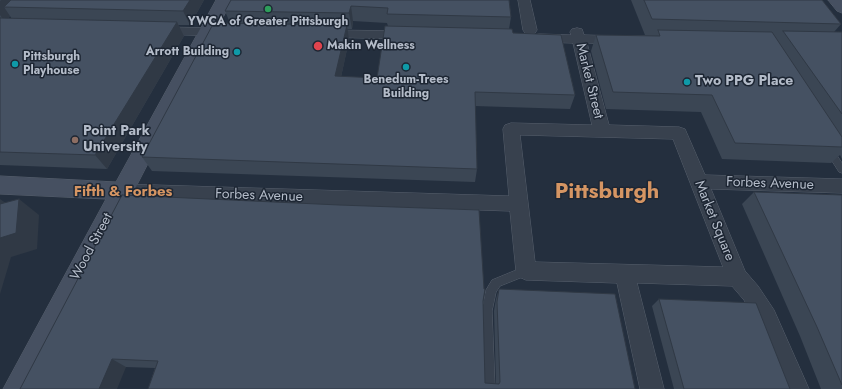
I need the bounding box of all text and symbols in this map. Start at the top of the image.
marker: YWCA of Greater Pittsburgh [263,4,273,14]
place label: YWCA of Greater Pittsburgh [188,15,348,29]
place label: Makin Wellness [327,39,415,53]
marker: Makin Wellness [312,40,324,52]
street label: Market Street [572,42,606,120]
place label: Arrott Building [146,45,229,59]
marker: Arrott Building [232,47,242,57]
place label: Pittsburgh Playhouse [23,50,80,78]
marker: Pittsburgh Playhouse [10,59,20,69]
marker: Benedum-Trees Building [401,62,411,72]
place label: Benedum-Trees Building [363,73,449,101]
place label: Two PPG Place [695,74,793,90]
marker: Two PPG Place [682,77,692,87]
place label: Point Park University [83,124,150,156]
marker: Point Park University [70,135,80,145]
street label: Forbes Avenue [726,174,814,194]
street label: Market Square [690,178,738,264]
district label: Pittsburgh [555,180,659,206]
district label: Fifth & Forbes [74,183,172,201]
street label: Forbes Avenue [215,186,303,206]
street label: Wood Street [67,211,117,283]

